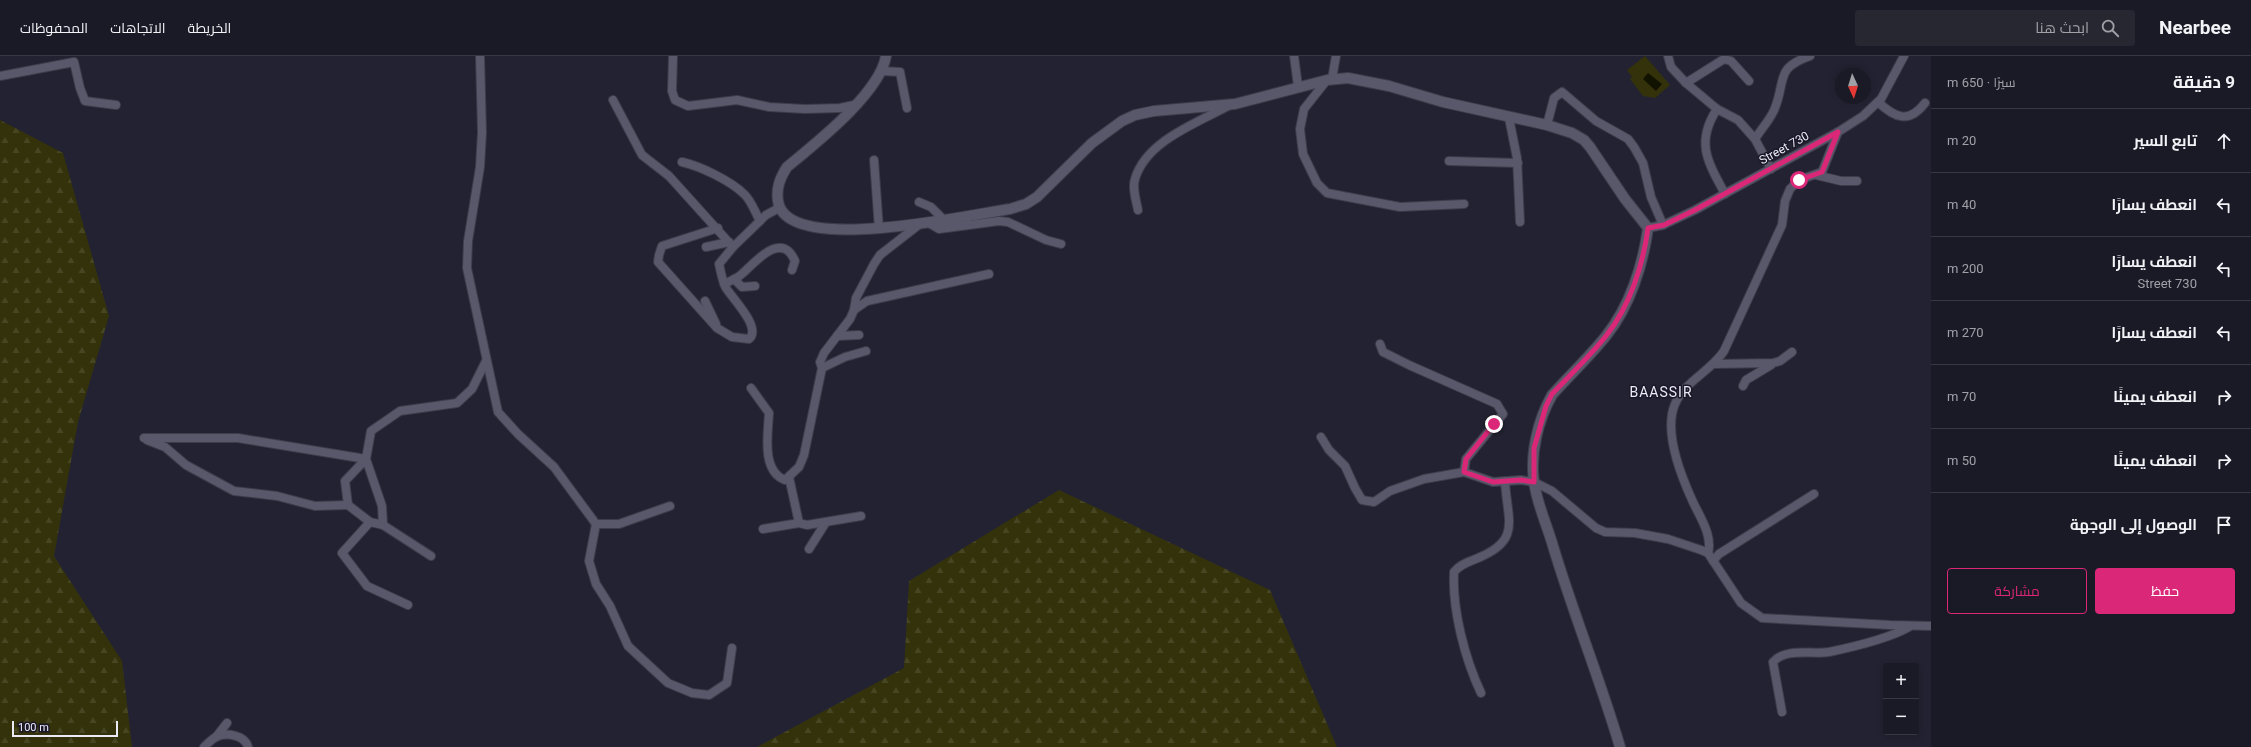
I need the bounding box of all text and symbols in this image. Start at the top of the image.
search box [1855,10,2135,46]
text: Nearbee [2159,16,2231,39]
icon: search [2099,17,2121,39]
text: ابحث هنا [2035,19,2089,37]
text: المحفوظات [20,20,88,36]
text: الاتجاهات [110,20,166,36]
text: الخريطة [188,20,231,36]
north arrow [1835,68,1871,104]
text: 9 دقيقة [2173,72,2235,92]
text: سيرًا · 650 m [1947,75,2015,90]
street label: Street 730 [1757,128,1812,167]
icon: ahead [2213,130,2235,152]
text: تابع السير [2134,132,2197,150]
text: 20 m [1947,133,1976,148]
route start [1790,171,1808,189]
icon: left [2213,194,2235,216]
text: انعطف يسارًا [2111,196,2197,214]
text: 40 m [1947,197,1976,212]
text: انعطف يسارًا [2111,253,2197,271]
icon: left [2213,258,2235,280]
text: 200 m [1947,261,1984,276]
text: Street 730 [2138,276,2197,291]
icon: left [2213,322,2235,344]
text: انعطف يسارًا [2111,324,2197,342]
text: 270 m [1947,325,1984,340]
district label: BAASSIR [1629,384,1693,400]
icon: right [2213,386,2235,408]
text: انعطف يمينًا [2113,388,2197,406]
text: 70 m [1947,389,1976,404]
route end [1485,415,1503,433]
icon: right [2213,450,2235,472]
text: انعطف يمينًا [2113,452,2197,470]
text: 50 m [1947,453,1976,468]
icon: arrive [2213,514,2235,536]
text: الوصول إلى الوجهة [2070,516,2197,534]
button: مشاركة [1947,568,2087,614]
button: حفظ [2095,568,2235,614]
map controls [1883,663,1919,735]
button: + [1883,663,1919,699]
button: − [1883,699,1919,735]
scale bar [12,719,118,738]
text: 100 m [18,721,49,734]

